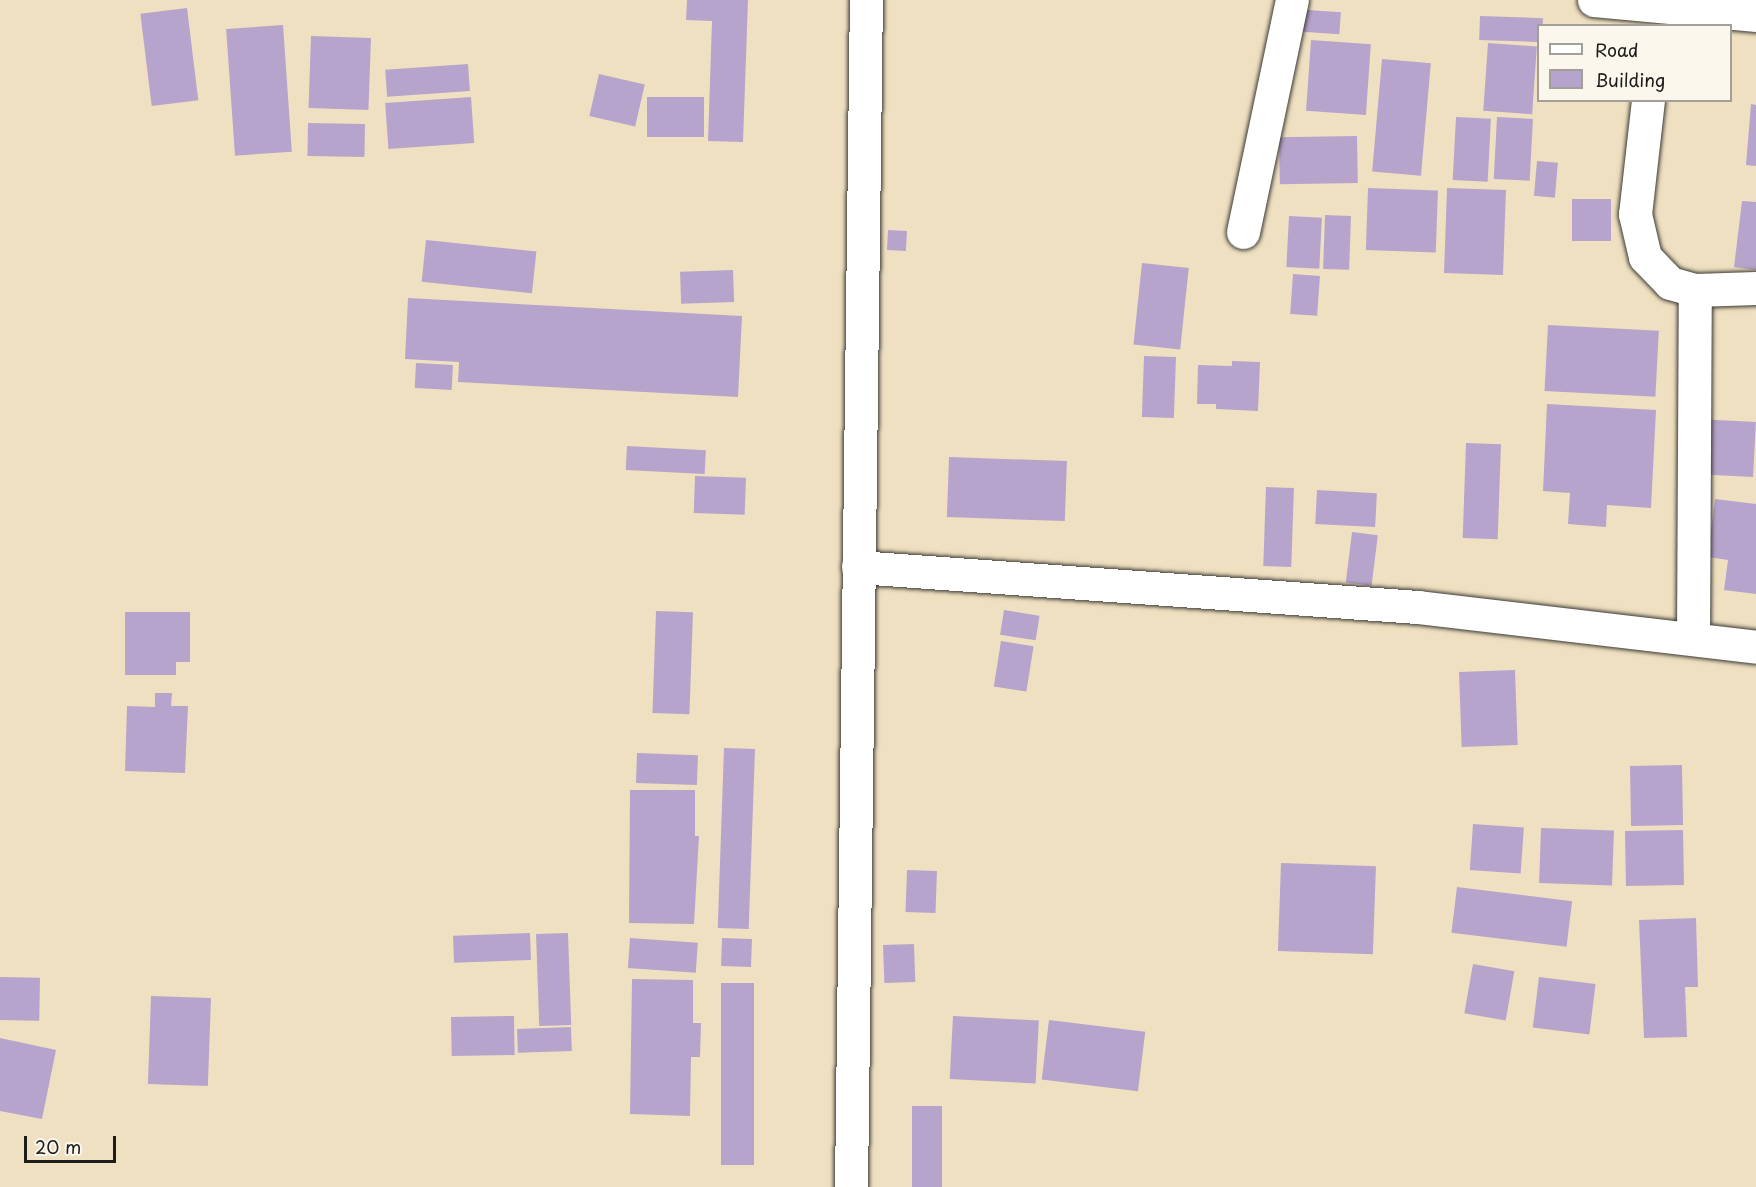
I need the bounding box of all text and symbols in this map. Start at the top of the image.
legend [1537,24,1732,102]
text: Road [1595,36,1639,63]
text: Building [1595,66,1665,93]
scale bar [27,1124,118,1162]
text: 20 m [35,1133,81,1160]

